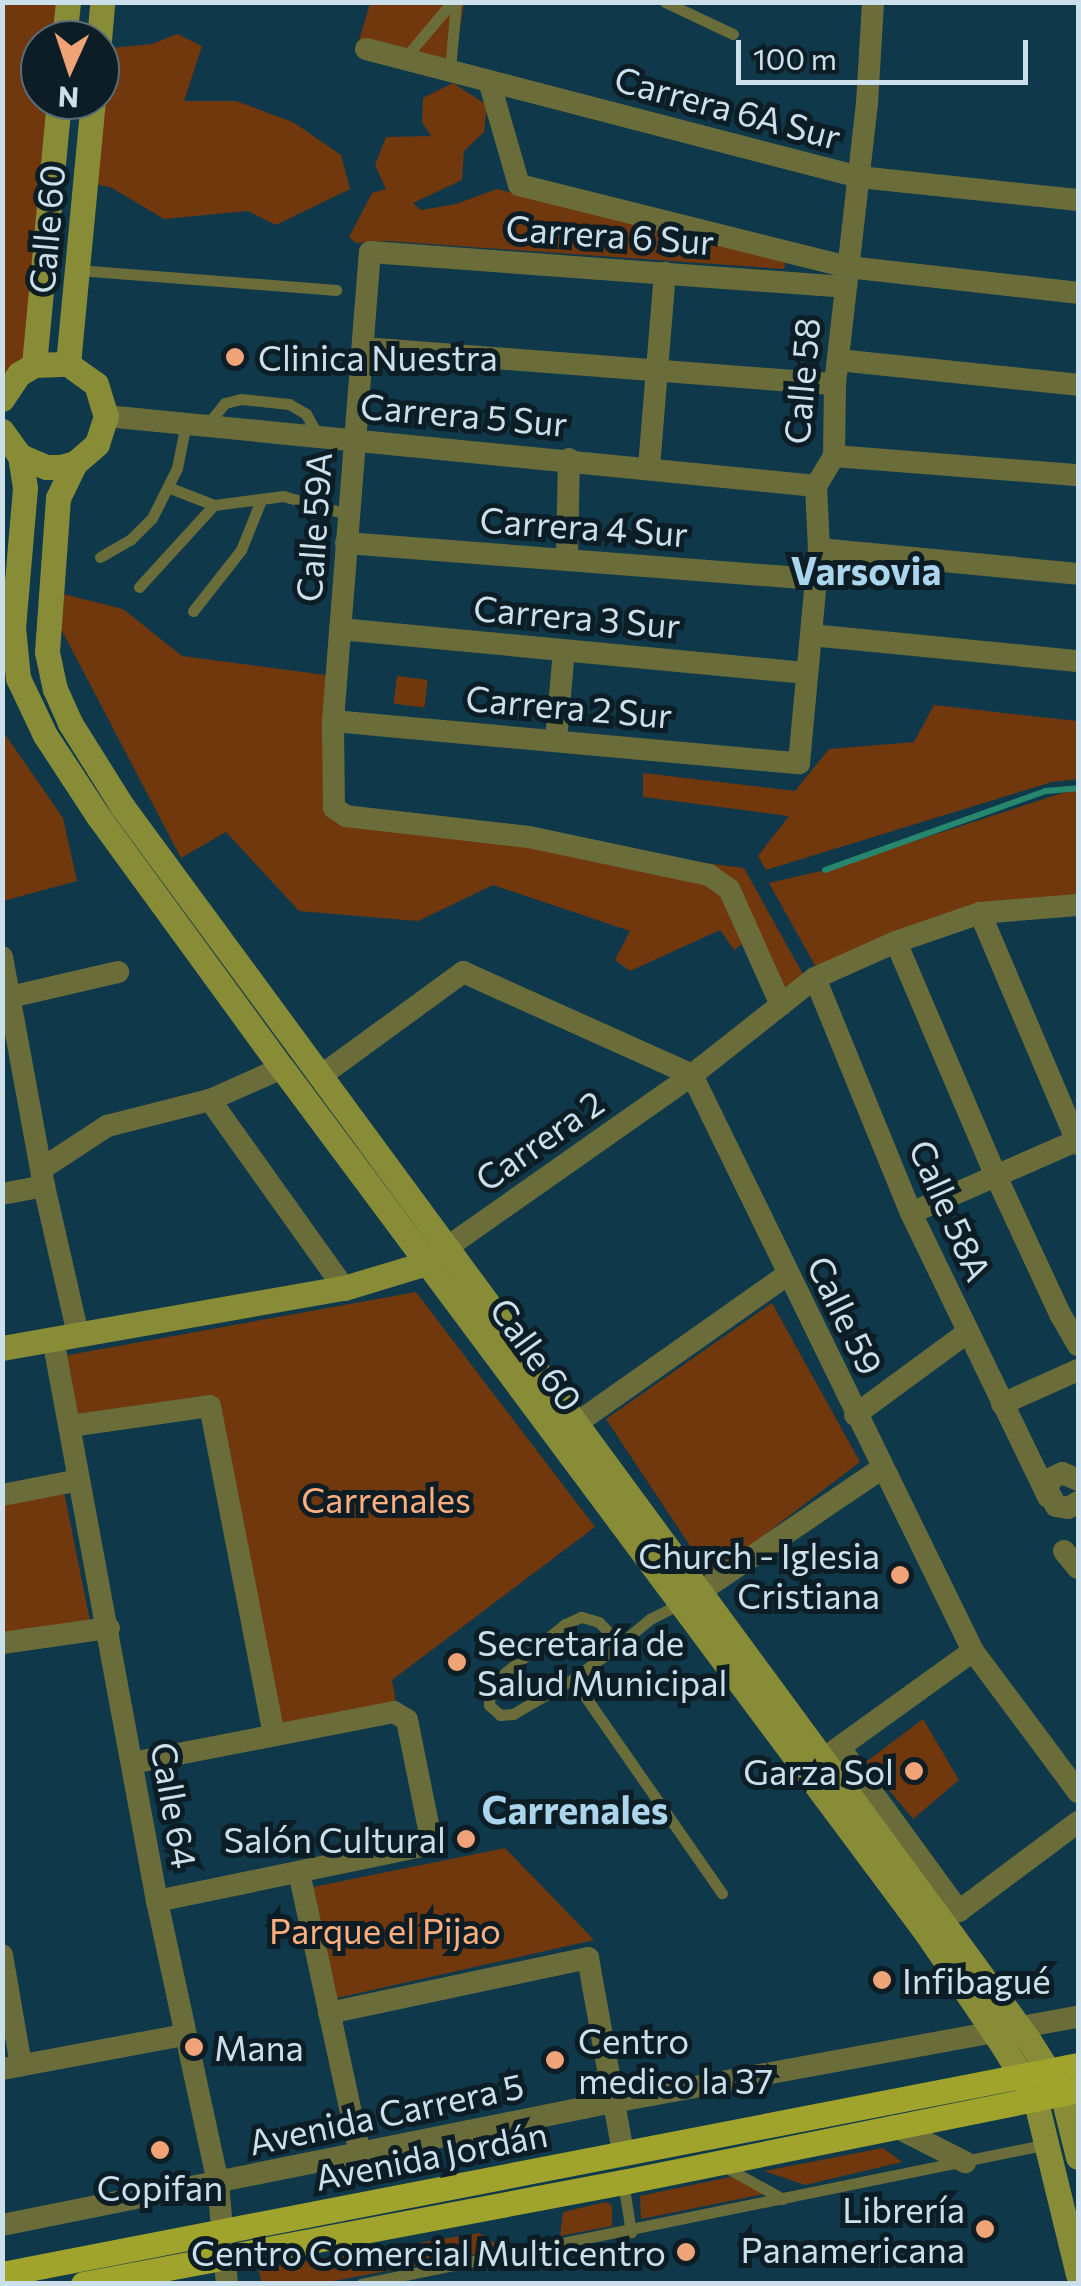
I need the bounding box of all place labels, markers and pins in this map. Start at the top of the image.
place label: Clinica Nuestra [258,336,498,378]
marker: Clinica Nuestra [222,344,248,370]
place label: Church - Iglesia Cristiana [638,1534,880,1616]
marker: Church - Iglesia Cristiana [889,1564,911,1586]
place label: Secretaría de Salud Municipal [477,1621,727,1703]
marker: Secretaría de Salud Municipal [446,1651,468,1673]
place label: Garza Sol [743,1750,894,1792]
marker: Garza Sol [903,1760,925,1782]
place label: Salón Cultural [223,1818,446,1860]
marker: Salón Cultural [455,1828,477,1850]
place label: Infibagué [902,1959,1051,2001]
marker: Infibagué [871,1969,893,1991]
place label: Centro medico la 37 [578,2019,773,2101]
place label: Mana [214,2026,304,2068]
marker: Mana [183,2036,205,2058]
marker: Centro medico la 37 [542,2047,568,2073]
marker: Copifan [149,2139,171,2161]
place label: Copifan [97,2166,223,2208]
place label: Librería Panamericana [740,2188,965,2270]
marker: Librería Panamericana [974,2218,996,2240]
place label: Centro Comercial Multicentro [191,2231,666,2273]
marker: Centro Comercial Multicentro [675,2241,697,2263]

